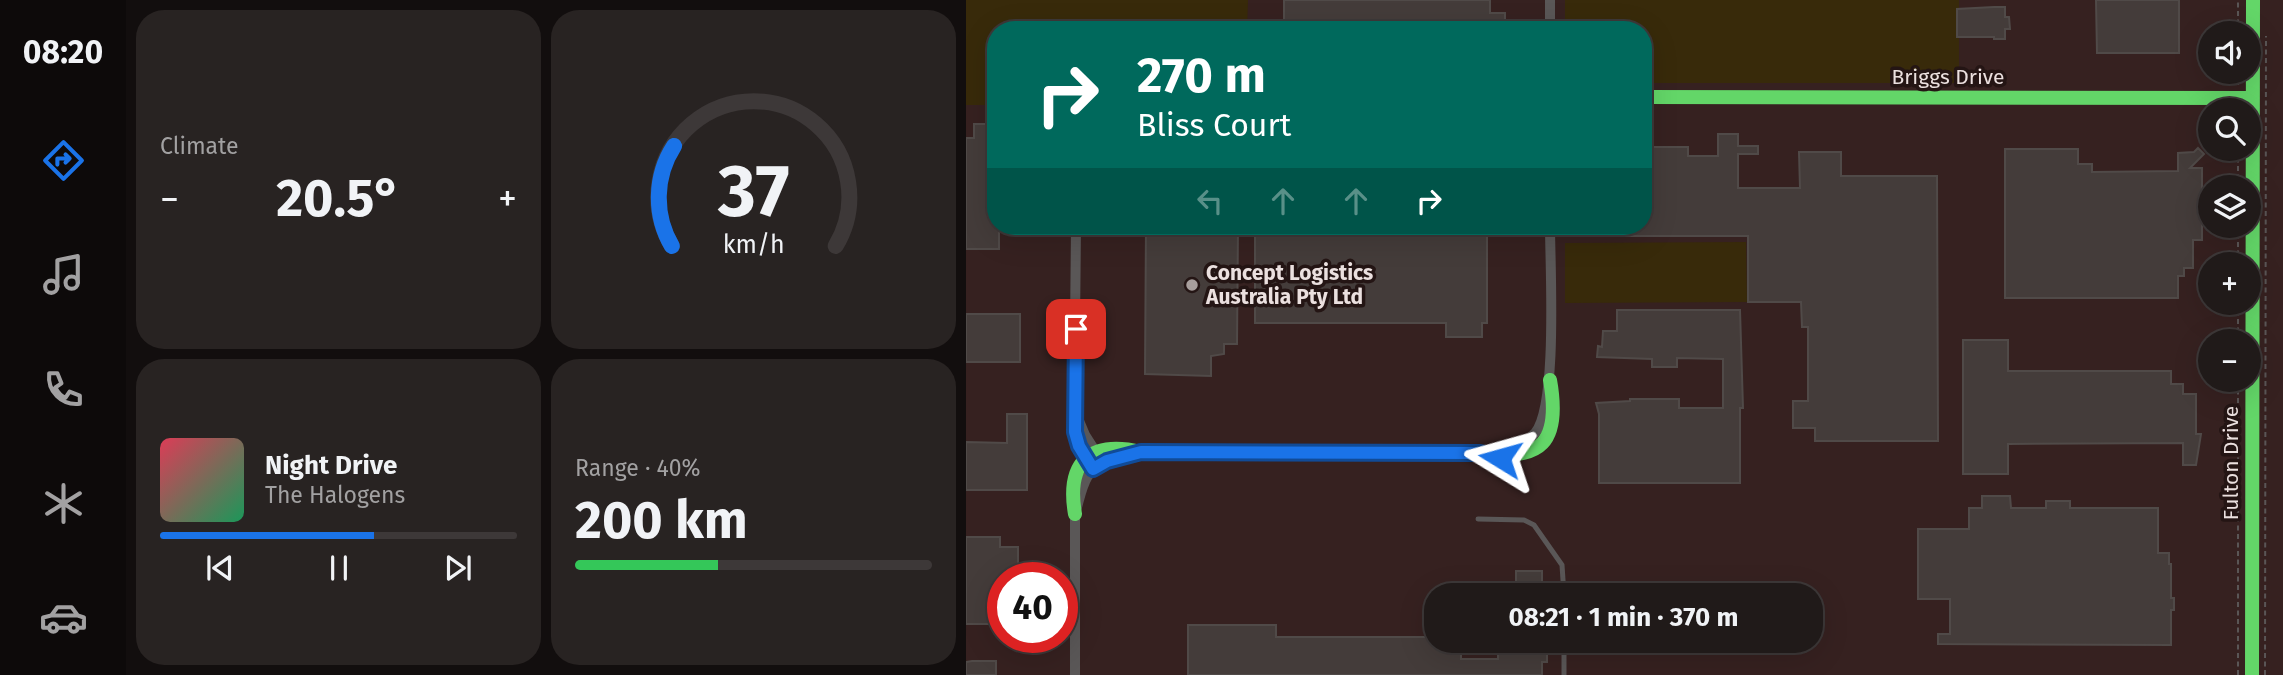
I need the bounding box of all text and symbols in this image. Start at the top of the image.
map controls [2198,21,2261,392]
button: sound [2198,21,2261,84]
text: 08:20 [23,33,103,71]
text: 270 m [1137,46,1266,105]
icon: right [1022,49,1113,140]
street label: Briggs Drive [1891,64,2005,90]
button: search [2198,98,2261,161]
text: Bliss Court [1137,106,1291,144]
text: Climate [160,132,239,160]
icon: directions [39,136,88,185]
text: 37 [717,148,789,235]
text: 20.5° [276,167,401,230]
button: layers [2198,175,2261,238]
text: − [160,176,179,222]
text: + [498,176,517,222]
icon: left [1191,182,1229,220]
icon: ahead [1264,182,1302,220]
icon: ahead [1337,182,1375,220]
icon: right [1410,182,1448,220]
text: km/h [723,229,784,259]
icon: music [39,250,88,299]
button: + [2198,252,2261,315]
place label: Concept Logistics Australia Pty Ltd [1205,260,1373,310]
marker: Concept Logistics Australia Pty Ltd [1184,277,1200,293]
pin [1046,299,1106,359]
icon: arrive [1057,310,1095,348]
button: − [2198,329,2261,392]
icon: phone [39,365,88,414]
street label: Fulton Drive [2218,406,2244,520]
position arrow [1463,421,1537,495]
text: Night Drive [265,450,397,481]
text: Range · 40% [575,454,701,482]
icon: climate [39,479,88,528]
text: The Halogens [265,481,405,509]
text: 200 km [575,489,748,552]
icon: previous [201,549,239,587]
icon: pause [320,549,358,587]
icon: next [439,549,477,587]
speed limit sign: 40 [987,562,1078,653]
icon: car [39,593,88,642]
text: 08:21 · 1 min · 370 m [1509,602,1738,633]

